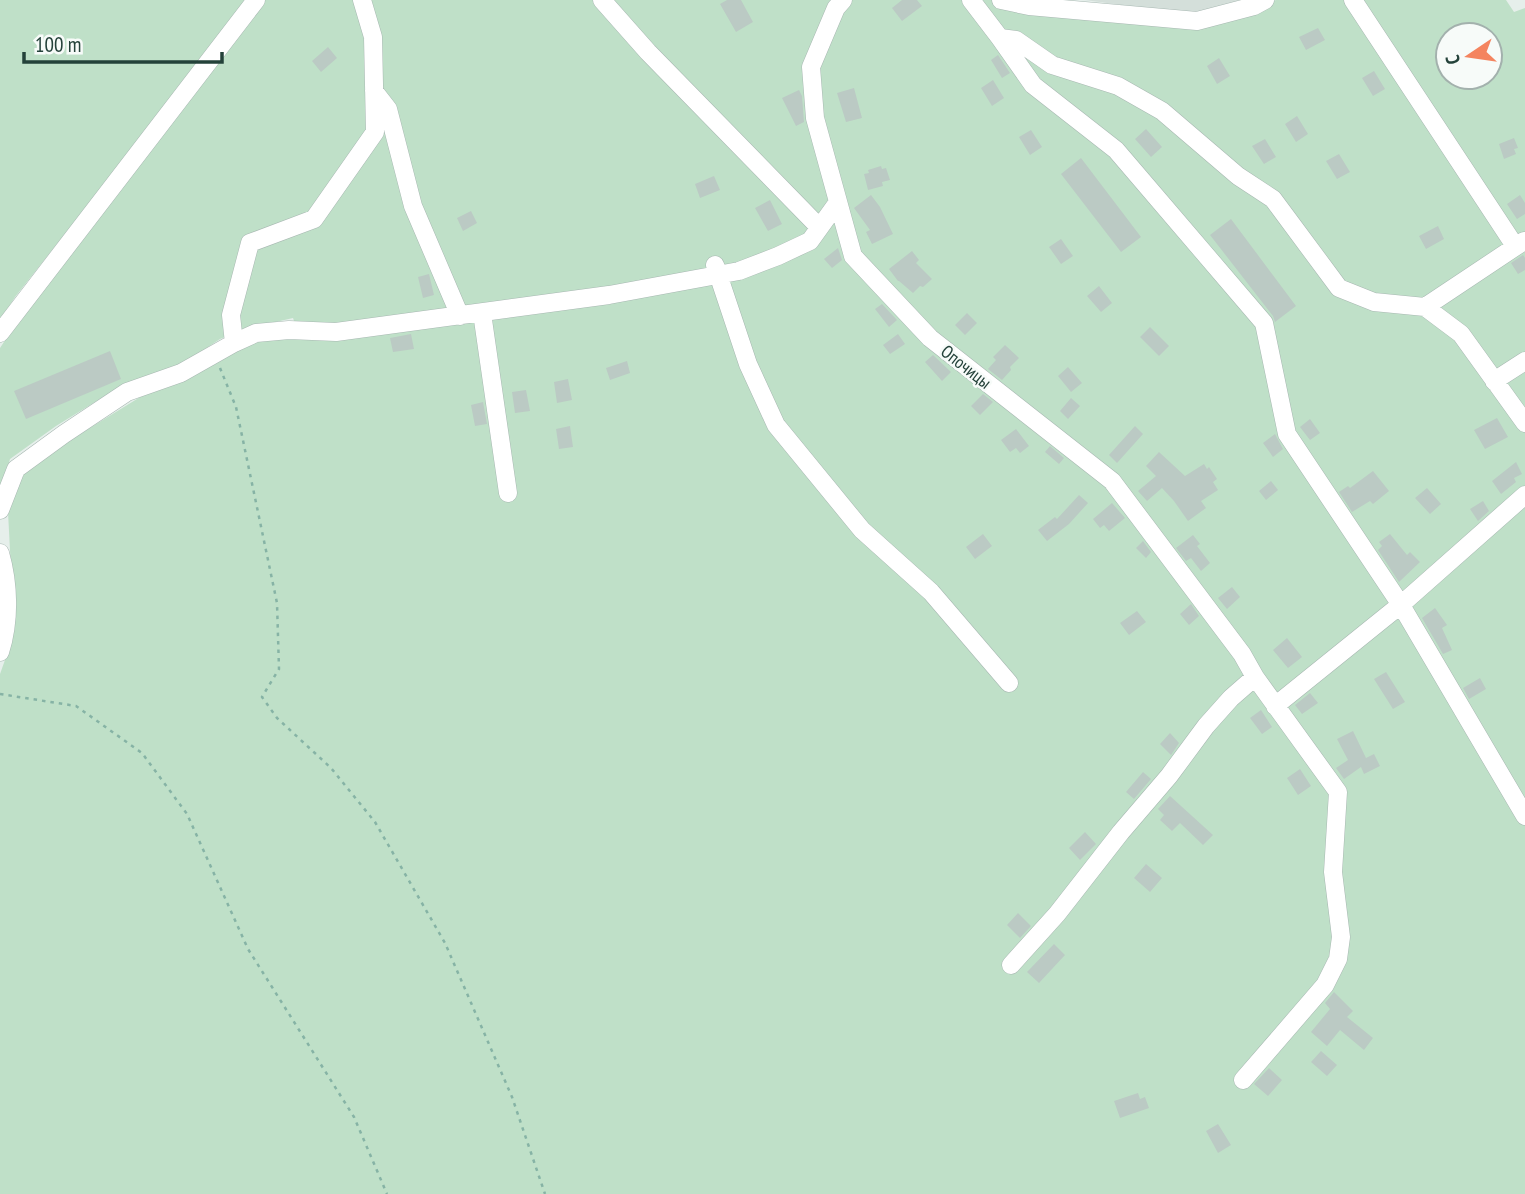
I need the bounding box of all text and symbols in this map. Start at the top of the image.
scale bar [24,21,222,65]
north arrow [1434,21,1504,91]
text: 100 m [35,31,81,58]
text: С [1440,53,1465,67]
street label: Опочицы [936,340,996,394]

